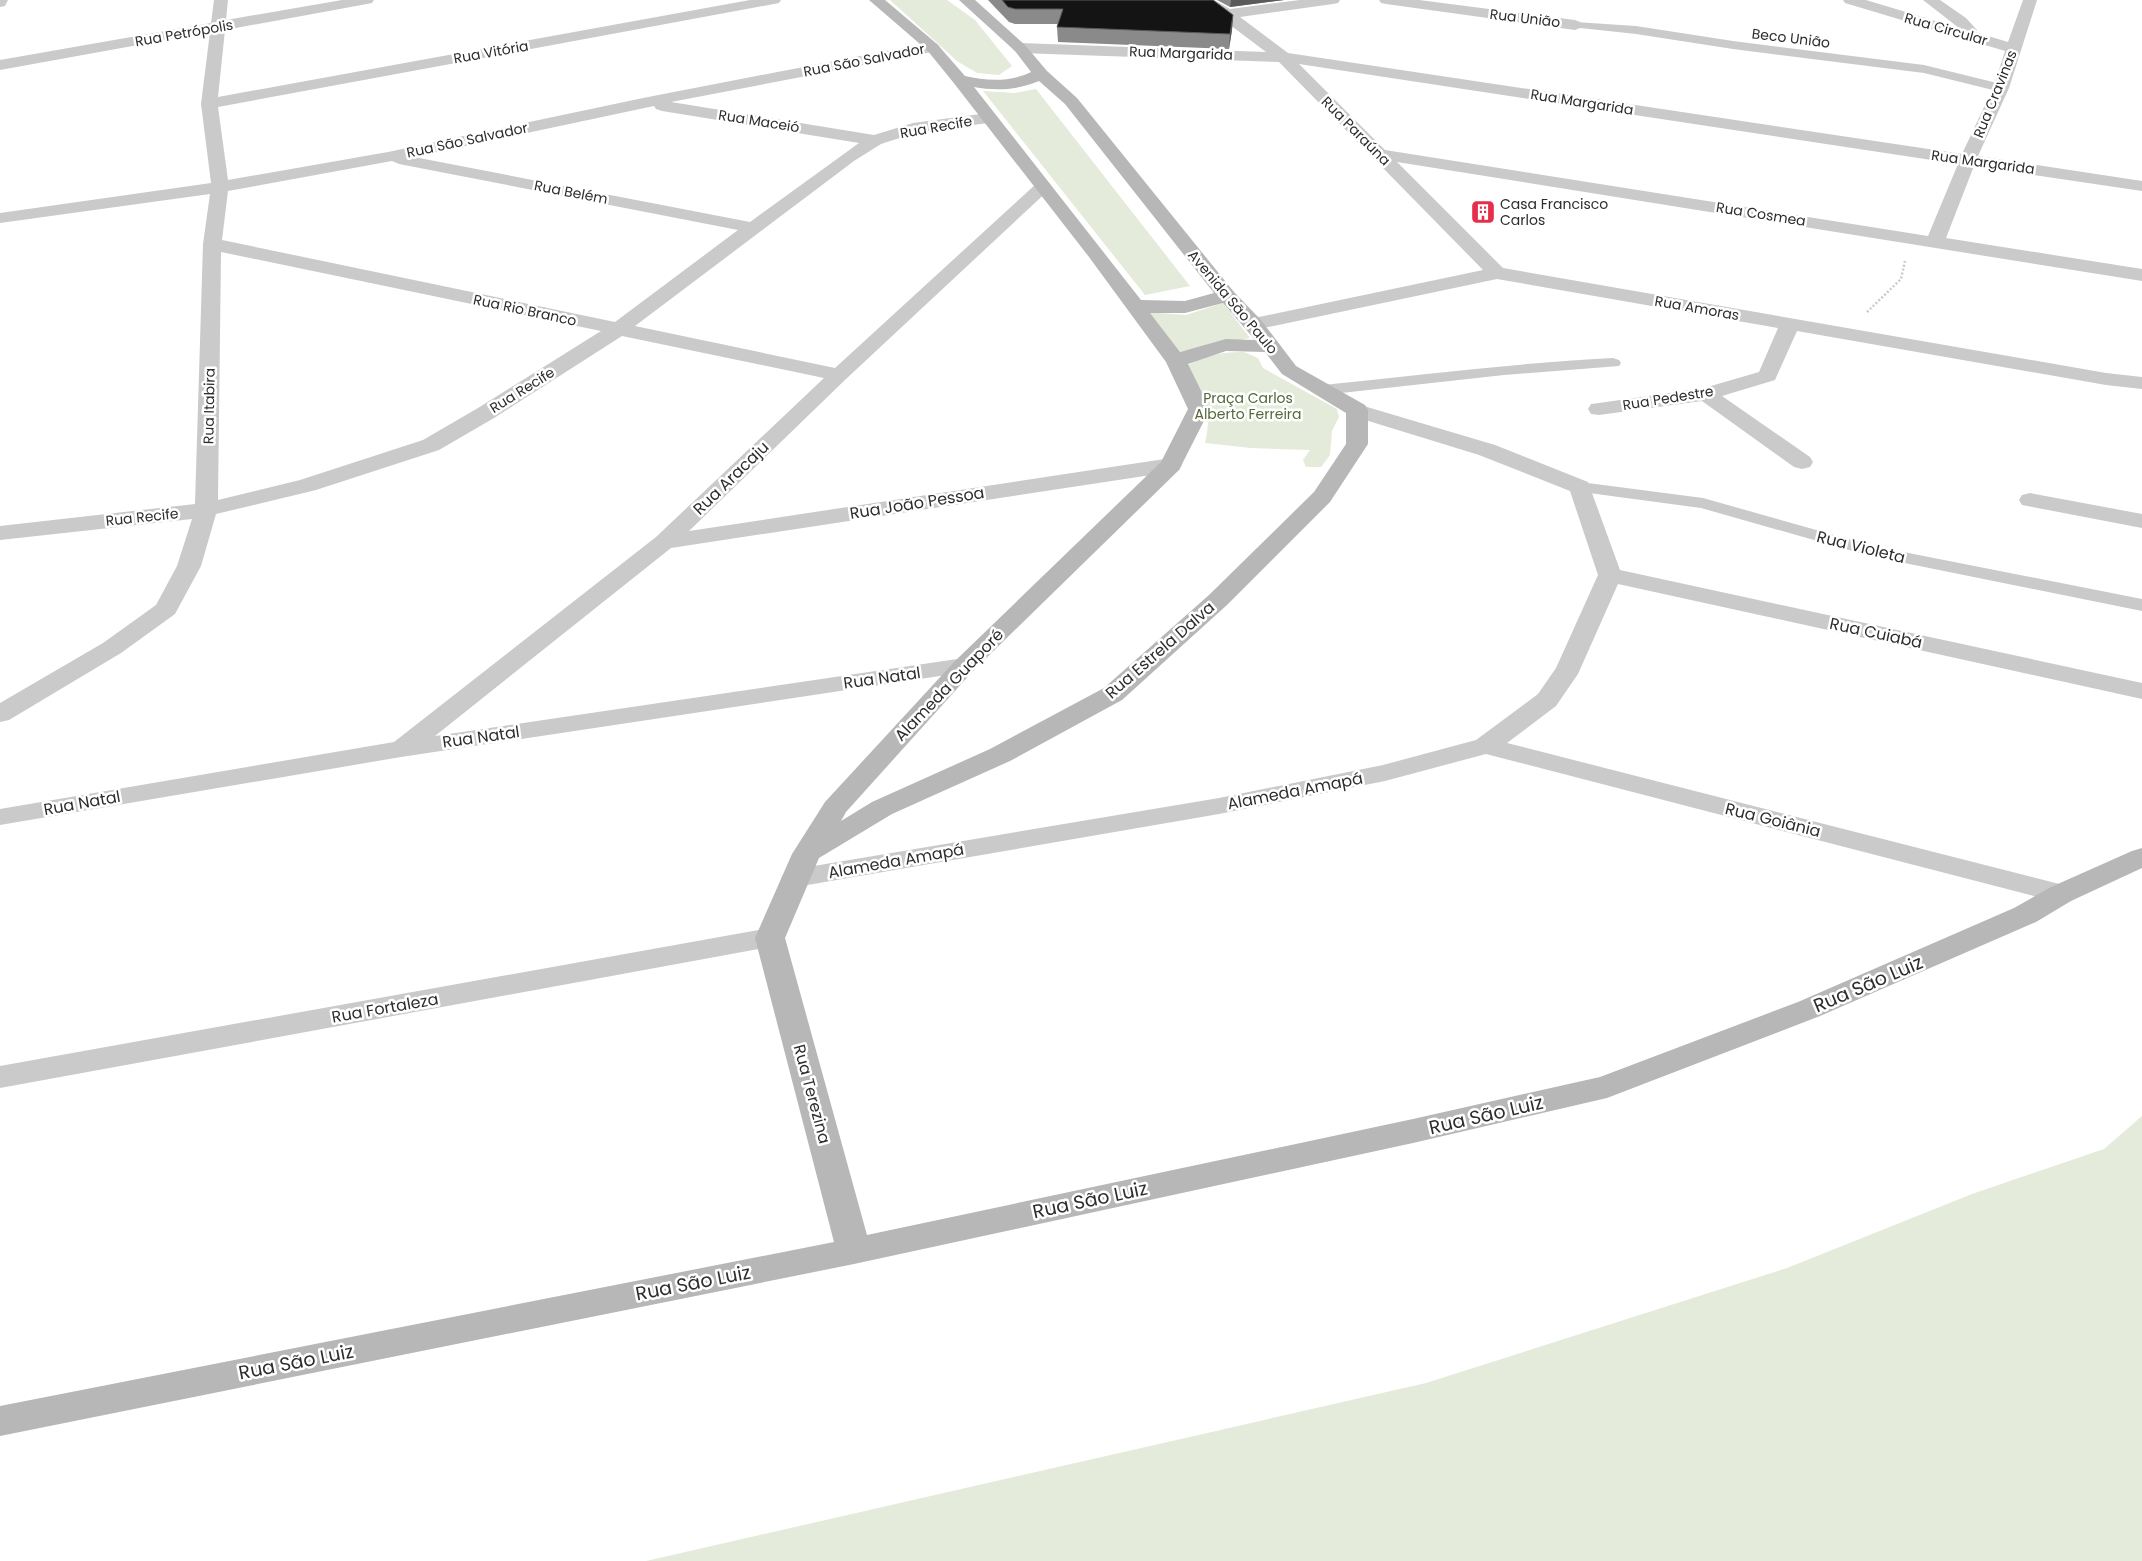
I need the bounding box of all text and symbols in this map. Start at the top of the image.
street label: Rua União [1489,4,1561,32]
street label: Rua Circular [1902,8,1990,50]
street label: Rua Petrópolis [133,15,235,51]
street label: Beco União [1751,23,1831,53]
street label: Rua Vitória [452,36,530,68]
street label: Rua São Salvador [802,38,926,82]
street label: Rua Margarida [1129,41,1233,65]
street label: Rua Cravinas [1968,47,2022,141]
street label: Rua Margarida [1529,84,1635,120]
street label: Rua Paraúna [1317,92,1395,170]
street label: Rua Maceió [717,105,801,137]
street label: Rua Recife [898,111,974,143]
street label: Rua São Salvador [405,117,529,163]
street label: Rua Margarida [1930,145,2036,179]
street label: Rua Belém [533,175,609,209]
place label: Casa Francisco Carlos [1500,194,1608,230]
street label: Rua Cosmea [1715,197,1807,231]
building icon: Casa Francisco Carlos [1470,199,1496,225]
street label: Avenida São Paulo [1183,246,1283,358]
street label: Rua Rio Branco [472,289,578,331]
street label: Rua Amoras [1653,291,1741,325]
street label: Rua Recife [486,362,559,418]
street label: Rua Itabira [198,368,220,444]
street label: Rua Pedestre [1621,381,1715,415]
park label: Praça Carlos Alberto Ferreira [1194,388,1302,424]
street label: Rua Aracaju [688,436,774,520]
street label: Rua João Pessoa [848,481,986,525]
street label: Rua Recife [105,503,180,531]
street label: Rua Violeta [1814,525,1908,569]
street label: Rua Estrela Dalva [1100,596,1220,704]
street label: Rua Cuiabá [1828,612,1924,654]
street label: Alameda Guaporé [889,624,1009,746]
street label: Rua Natal [842,661,922,695]
street label: Rua Natal [441,720,521,754]
street label: Alameda Amapá [1225,767,1365,815]
street label: Rua Natal [42,785,122,821]
street label: Rua Goiânia [1723,797,1823,843]
street label: Alameda Amapá [826,838,966,884]
street label: Rua São Luiz [1809,949,1927,1019]
street label: Rua Fortaleza [330,987,440,1029]
street label: Rua Terezina [788,1042,836,1146]
street label: Rua São Luiz [1426,1089,1546,1141]
street label: Rua São Luiz [1030,1175,1150,1225]
street label: Rua São Luiz [633,1259,753,1307]
street label: Rua São Luiz [236,1338,356,1386]

